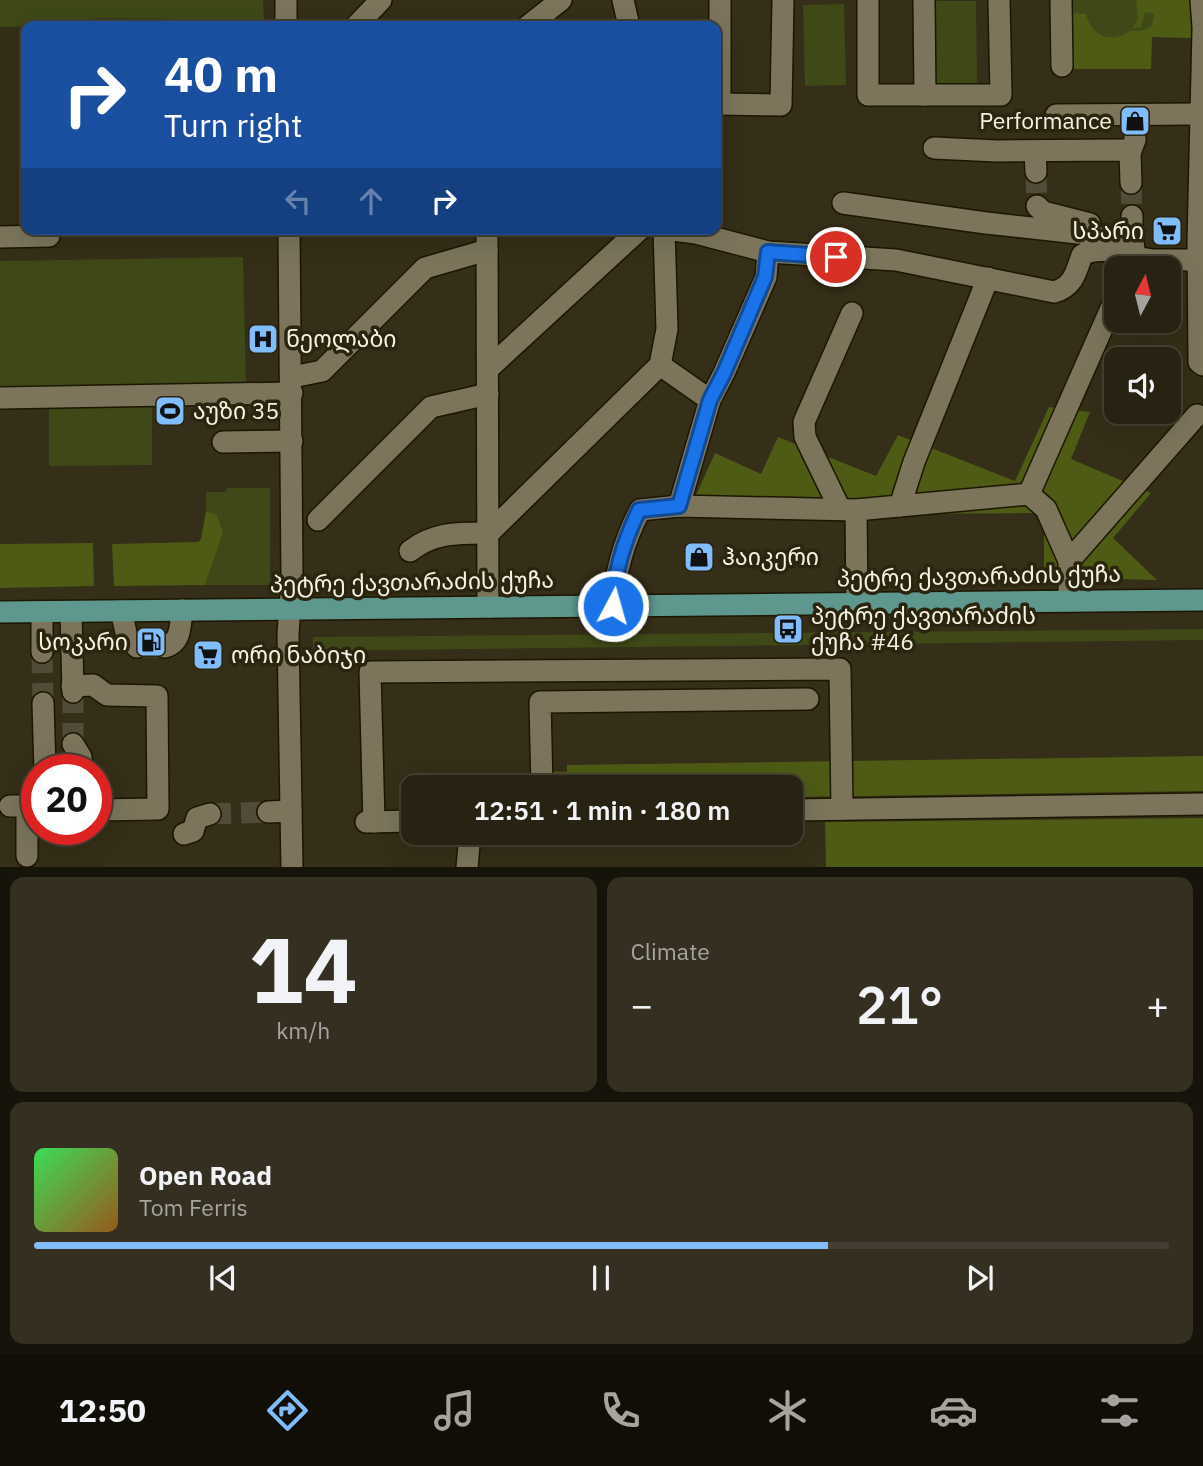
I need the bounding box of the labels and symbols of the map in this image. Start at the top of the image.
shop icon: Performance [1118,104,1152,138]
place label: Performance [979,105,1112,135]
supermarket icon: სპარი [1150,214,1184,248]
place label: სპარი [1073,215,1144,245]
pin [806,227,866,287]
north arrow [1104,256,1181,332]
hospital icon: ნეოლაბი [246,322,280,356]
place label: ნეოლაბი [286,323,397,353]
sports icon: აუზი 35 [153,394,187,428]
place label: აუზი 35 [193,395,279,425]
shop icon: ჰაიკერი [682,540,716,574]
place label: ჰაიკერი [722,541,819,571]
street label: პეტრე ქავთარაძის ქუჩა [837,558,1121,592]
street label: პეტრე ქავთარაძის ქუჩა [270,564,554,598]
position arrow [576,569,650,643]
place label: პეტრე ქავთარაძის ქუჩა #46 [811,600,1036,656]
bus stop icon: პეტრე ქავთარაძის ქუჩა #46 [771,612,805,646]
fuel station icon: სოკარი [134,625,168,659]
place label: სოკარი [38,626,128,656]
supermarket icon: ორი ნაბიჯი [191,638,225,672]
place label: ორი ნაბიჯი [231,639,366,669]
speed limit sign: 20 [21,754,112,845]

